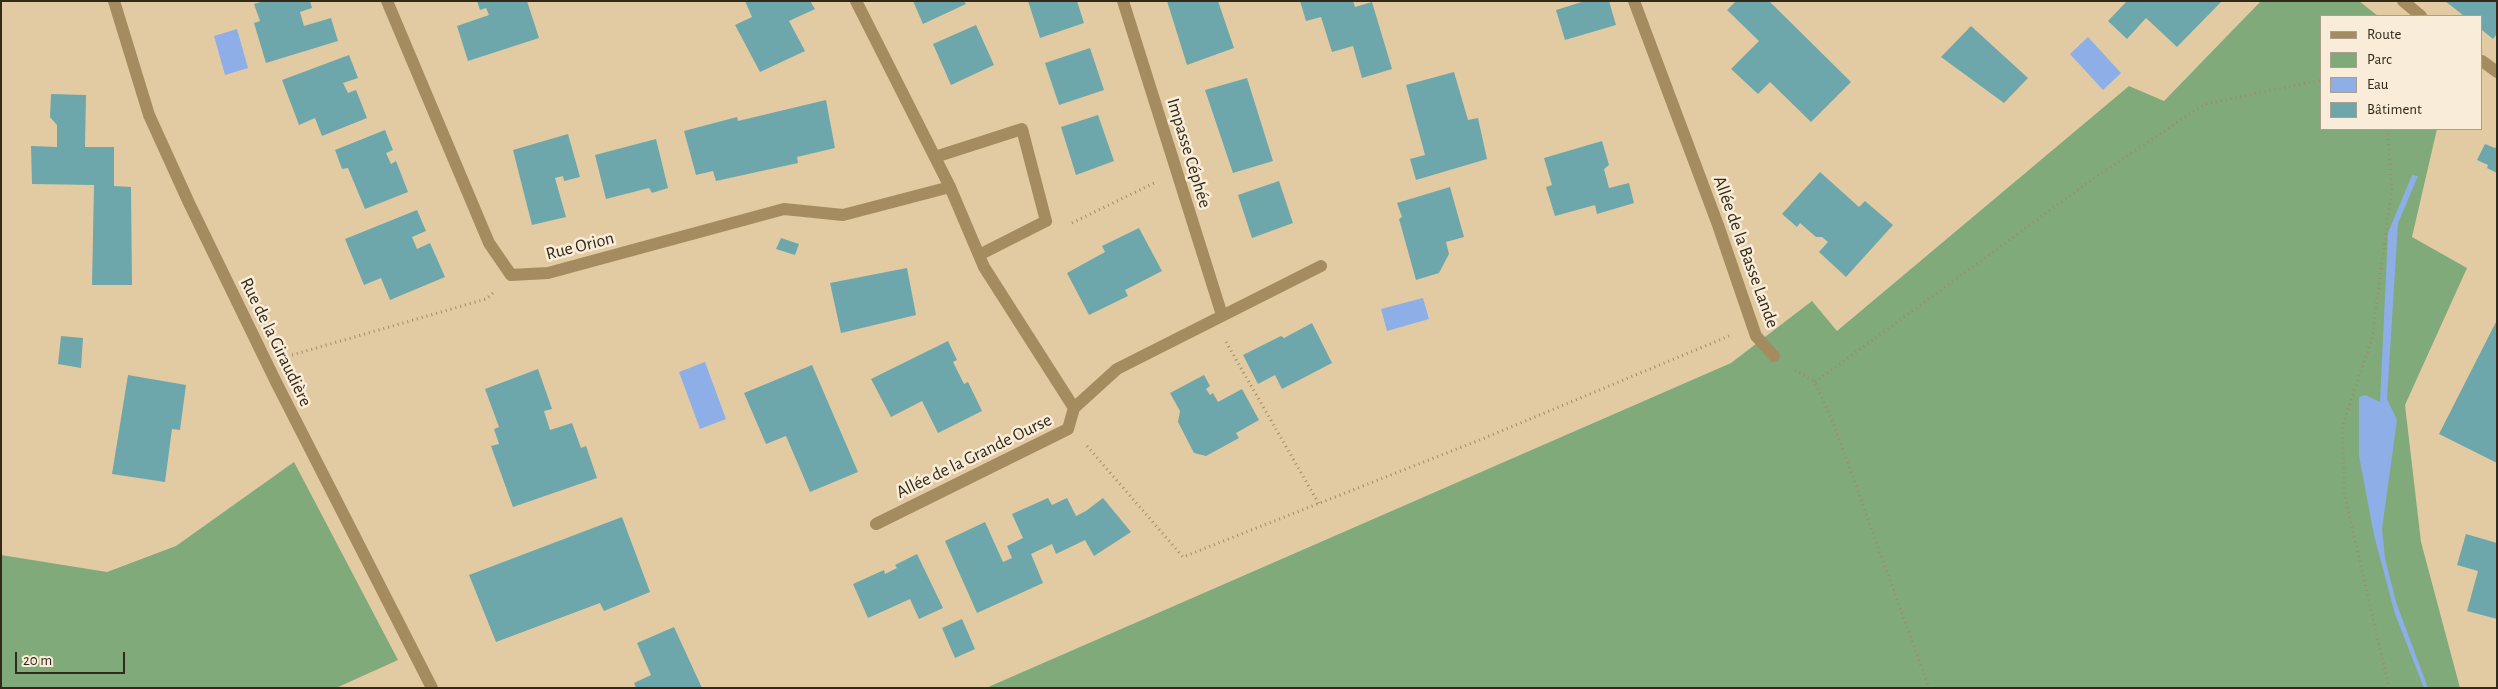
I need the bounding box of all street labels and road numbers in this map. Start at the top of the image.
street label: Impasse Céphée [1162,96,1216,210]
street label: Allée de la Basse Lande [1708,173,1784,331]
street label: Rue Orion [544,227,616,265]
street label: Rue de la Giraudière [235,274,317,410]
street label: Allée de la Grande Ourse [893,409,1055,503]

